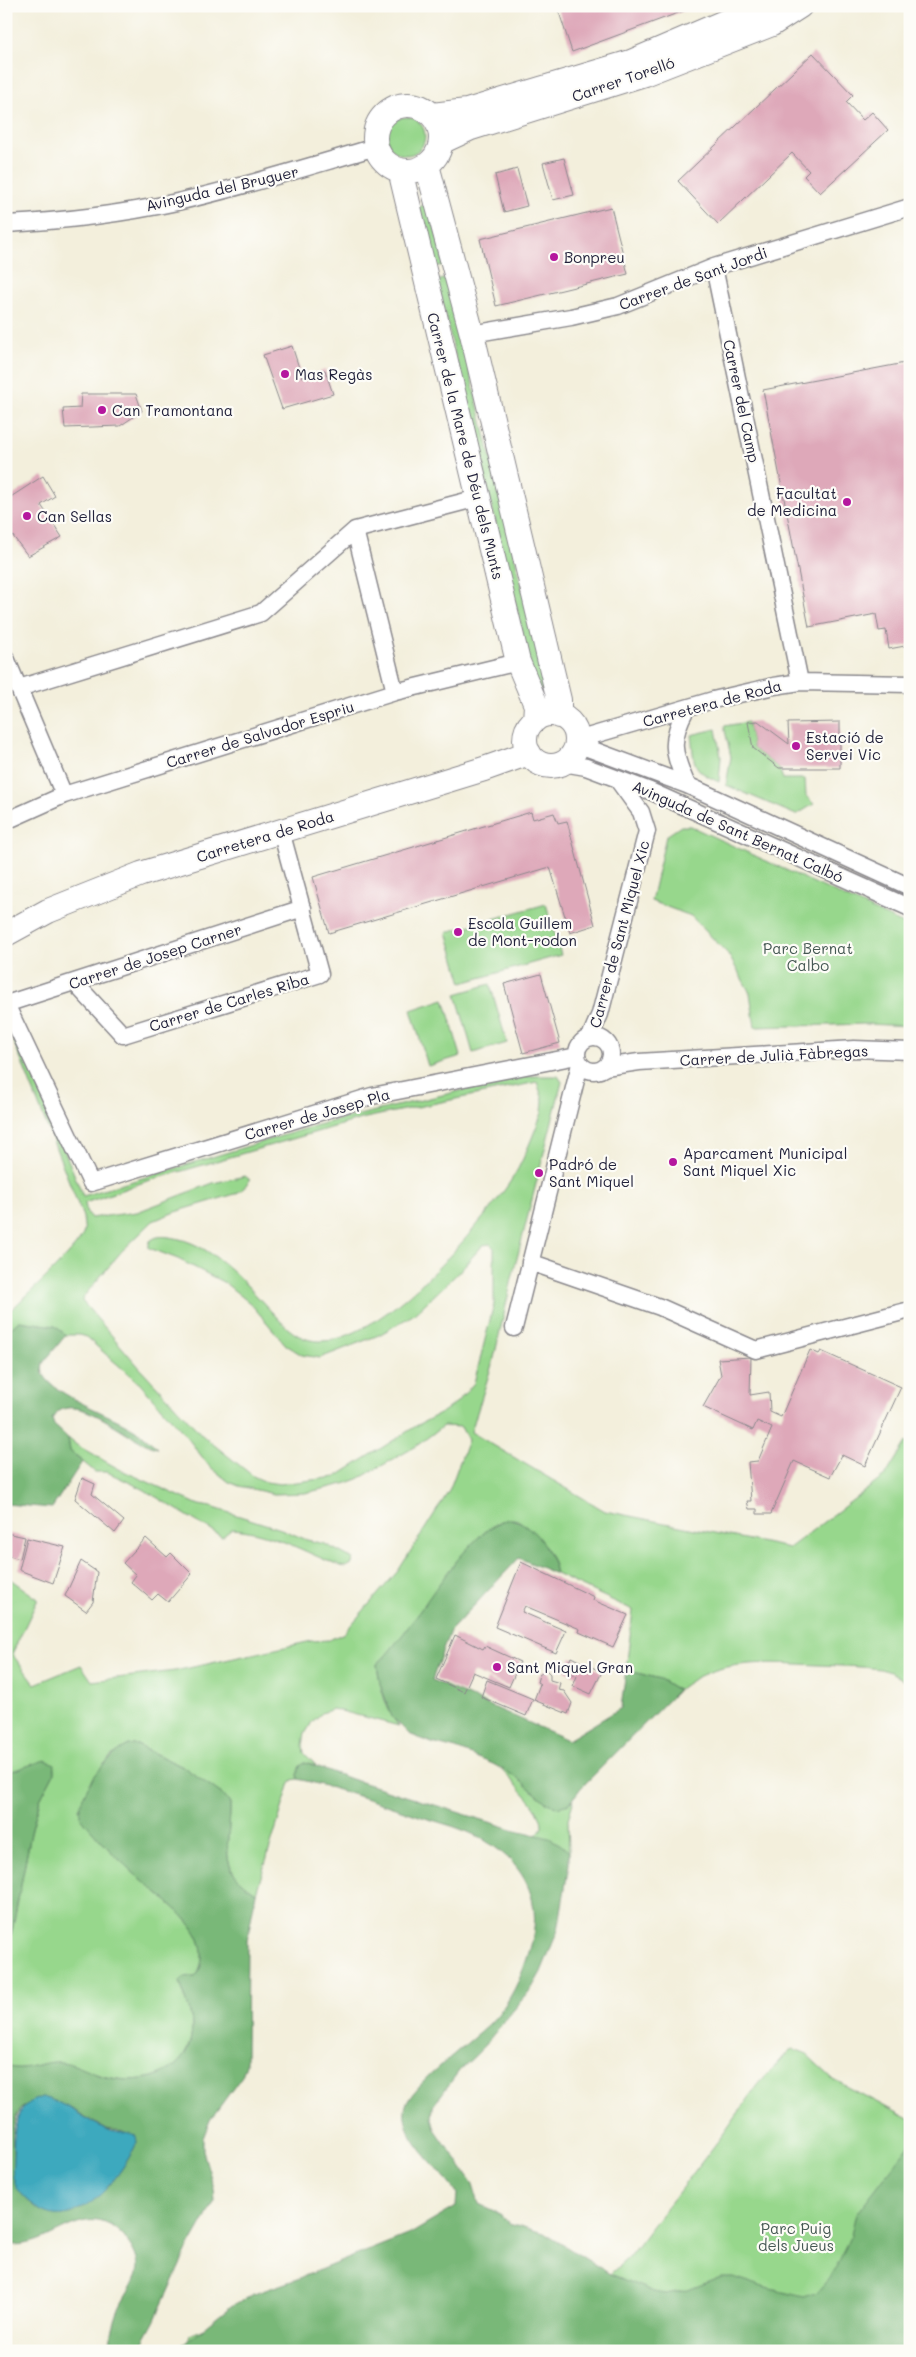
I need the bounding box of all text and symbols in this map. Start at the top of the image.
street label: Carrer Torelló [569,52,677,106]
street label: Avinguda del Bruguer [144,161,300,215]
street label: Carrer de Sant Jordi [616,242,770,314]
place label: Bonpreu [564,247,625,267]
marker: Bonpreu [548,251,560,263]
street label: Carrer de la Mare de Déu dels Munts [423,310,509,582]
street label: Carrer del Camp [719,338,765,464]
place label: Mas Regàs [295,364,373,384]
marker: Mas Regàs [279,368,291,380]
place label: Can Tramontana [112,400,233,420]
marker: Can Tramontana [96,404,108,416]
place label: Facultat de Medicina [747,483,837,520]
marker: Facultat de Medicina [841,496,853,508]
place label: Can Sellas [37,506,112,526]
marker: Can Sellas [21,510,33,522]
street label: Carretera de Roda [640,675,784,731]
street label: Carrer de Salvador Espriu [164,696,356,772]
place label: Estació de Servei Vic [806,727,884,764]
marker: Estació de Servei Vic [790,740,802,752]
street label: Avinguda de Sant Bernat Calbó [629,775,847,887]
street label: Carretera de Roda [194,806,336,866]
street label: Carrer de Sant Miquel Xic [584,838,654,1030]
place label: Escola Guillem de Mont-rodon [468,913,577,950]
street label: Carrer de Josep Carner [66,919,244,993]
marker: Escola Guillem de Mont-rodon [452,926,464,938]
park label: Parc Bernat Calbo [763,938,853,975]
street label: Carrer de Carles Riba [147,968,311,1036]
street label: Carrer de Julià Fàbregas [679,1040,869,1070]
street label: Carrer de Josep Pla [242,1084,392,1144]
place label: Aparcament Municipal Sant Miquel Xic [683,1143,847,1180]
place label: Padró de Sant Miquel [549,1154,634,1191]
marker: Aparcament Municipal Sant Miquel Xic [667,1156,679,1168]
marker: Padró de Sant Miquel [533,1167,545,1179]
place label: Sant Miquel Gran [507,1657,633,1677]
marker: Sant Miquel Gran [491,1661,503,1673]
park label: Parc Puig dels Jueus [758,2218,834,2255]

